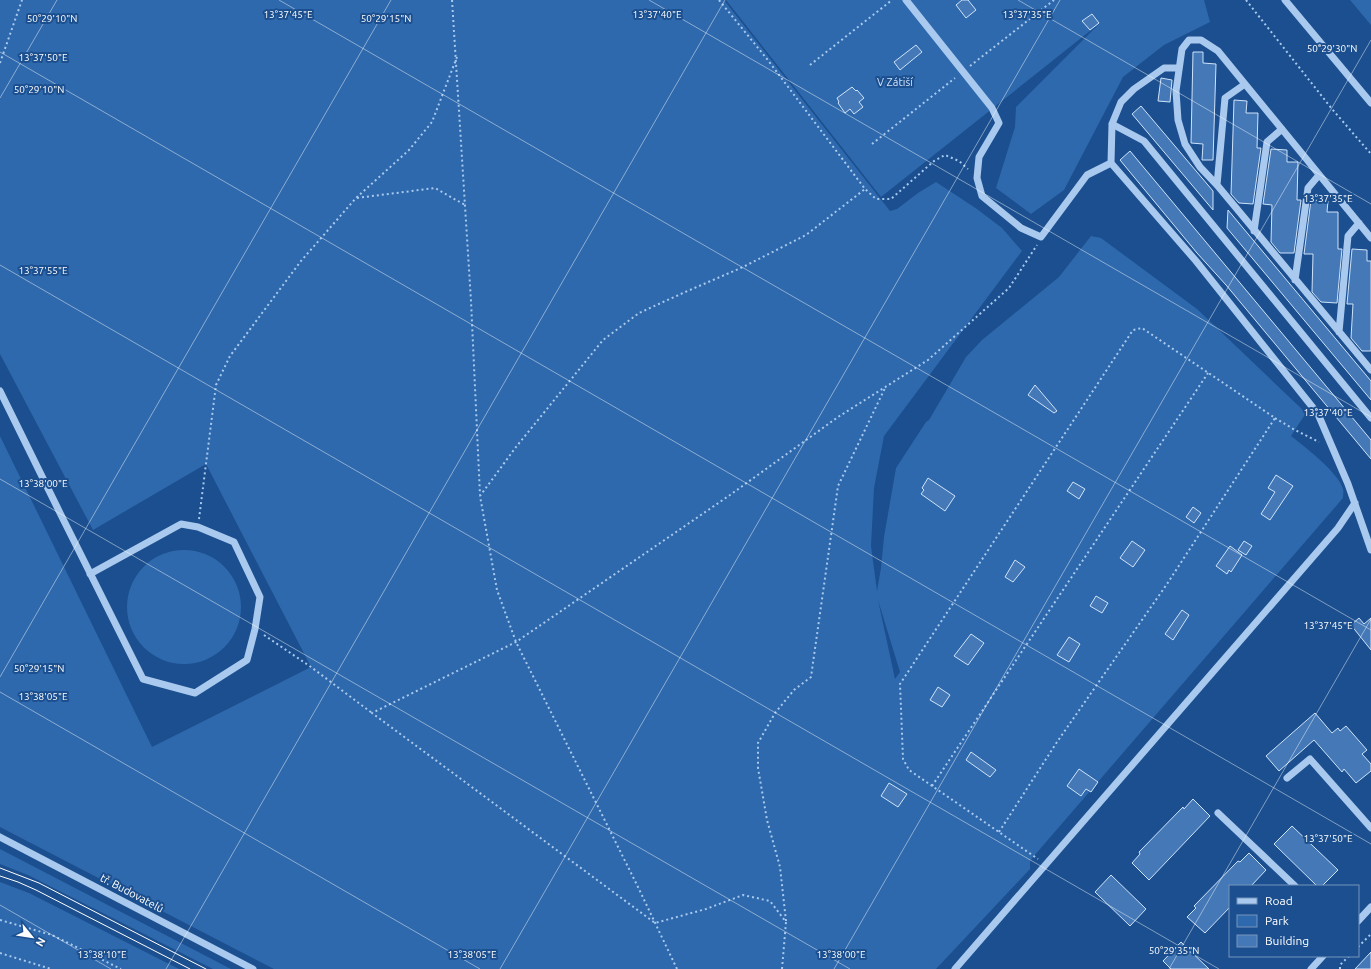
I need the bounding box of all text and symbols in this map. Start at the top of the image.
text: 13°37'45"E [263,9,313,20]
text: 13°37'40"E [632,9,682,20]
text: 13°37'35"E [1002,9,1052,20]
text: 50°29'10"N [27,13,77,24]
text: 50°29'15"N [361,13,411,24]
text: 50°29'30"N [1307,43,1357,54]
text: 13°37'50"E [18,52,68,63]
park label: V Zátiší [877,76,913,88]
text: 50°29'10"N [14,84,64,95]
text: 13°37'35"E [1303,193,1353,204]
text: 13°37'55"E [18,265,68,276]
text: 13°37'40"E [1303,407,1353,418]
text: 13°38'00"E [18,478,68,489]
text: 13°37'45"E [1303,620,1353,631]
text: 50°29'15"N [14,663,64,674]
text: 13°38'05"E [18,691,68,702]
text: 13°37'50"E [1303,833,1353,844]
street label: tř. Budovatelů [98,871,166,915]
legend [1229,885,1359,957]
text: Road [1265,894,1293,907]
text: Park [1265,914,1289,927]
north arrow [12,917,52,957]
text: Building [1265,934,1309,947]
text: N [33,935,48,949]
text: 50°29'35"N [1149,945,1199,956]
text: 13°38'10"E [77,949,127,960]
text: 13°38'05"E [447,949,497,960]
text: 13°38'00"E [816,949,866,960]

